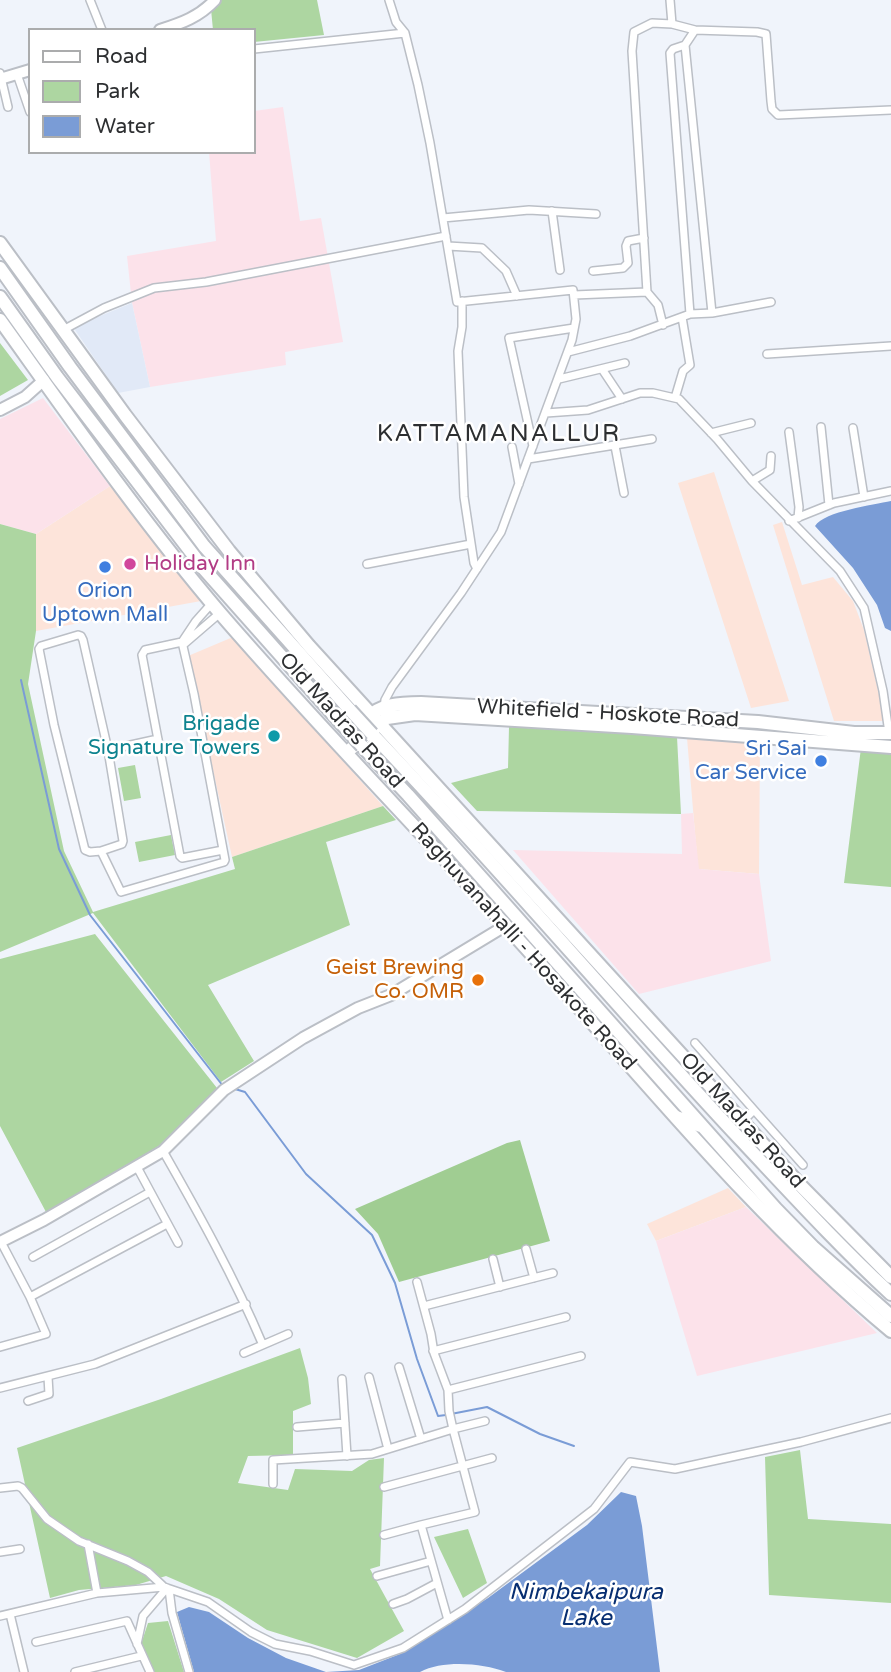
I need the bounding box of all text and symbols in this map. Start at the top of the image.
legend [28,28,256,154]
text: Road [95,44,148,69]
text: Park [95,79,140,104]
text: Water [95,114,155,139]
district label: KATTAMANALLUR [378,421,620,449]
place label: Holiday Inn [144,551,256,577]
marker: Holiday Inn [122,556,138,572]
marker: Orion Uptown Mall [97,559,113,575]
place label: Orion Uptown Mall [42,578,168,628]
street label: Old Madras Road [273,648,409,794]
street label: Whitefield - Hoskote Road [476,695,740,733]
place label: Brigade Signature Towers [88,711,260,761]
marker: Brigade Signature Towers [266,728,282,744]
place label: Sri Sai Car Service [695,736,807,786]
marker: Sri Sai Car Service [813,753,829,769]
street label: Raghuvanahalli - Hosakote Road [405,818,641,1076]
place label: Geist Brewing Co. OMR [326,955,464,1005]
marker: Geist Brewing Co. OMR [470,972,486,988]
street label: Old Madras Road [674,1048,810,1194]
water label: Nimbekaipura Lake [509,1579,663,1633]

